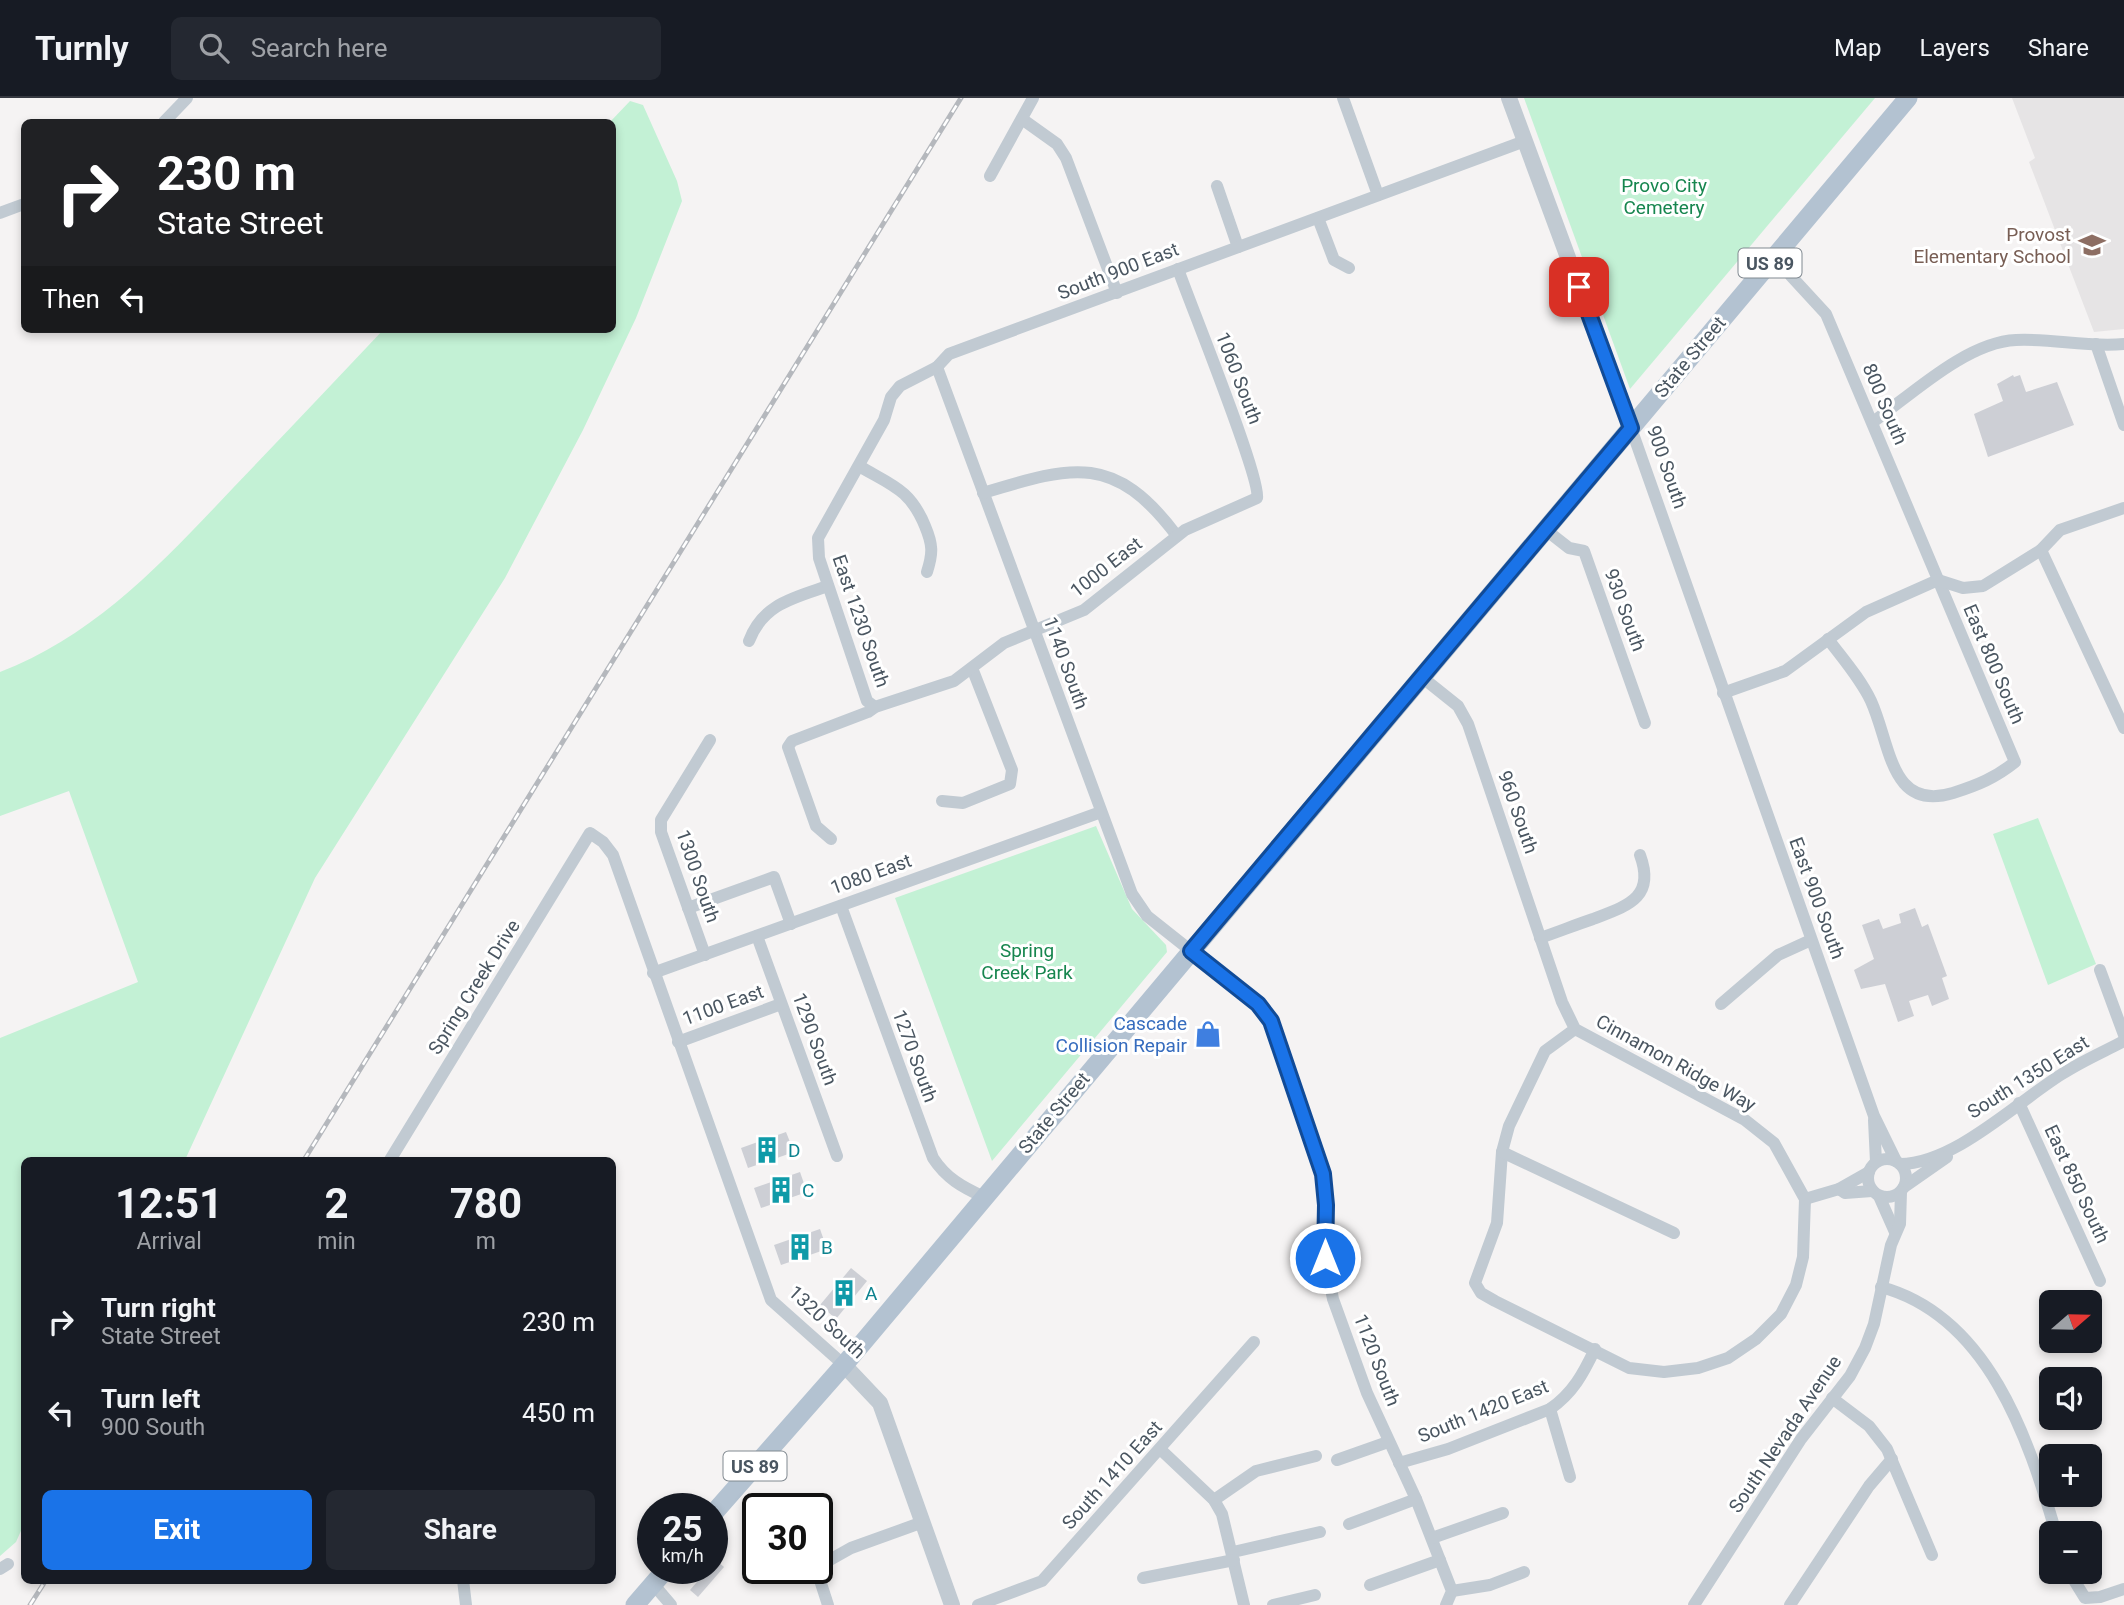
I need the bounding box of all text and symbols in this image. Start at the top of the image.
search box [171,17,661,80]
text: Turnly [35,29,129,68]
icon: search [195,29,233,67]
text: Search here [251,33,387,63]
text: Map [1834,34,1882,62]
text: Layers [1920,34,1990,62]
text: Share [2028,34,2089,62]
text: 230 m [157,145,296,202]
icon: right [42,147,133,238]
park label: Provo City Cemetery [1621,174,1707,219]
text: State Street [157,204,324,242]
place label: Provost Elementary School [1913,223,2071,268]
school or university icon: Provost Elementary School [2077,230,2107,260]
street label: South 900 East [1054,237,1182,305]
road number: US 89 [1738,248,1802,278]
pin [1549,257,1609,317]
icon: arrive [1560,268,1598,306]
icon: left [114,280,152,318]
text: Then [42,284,100,314]
street label: State Street [1649,312,1731,402]
street label: 1060 South [1211,329,1267,427]
street label: 800 South [1858,360,1912,448]
street label: 900 South [1642,423,1692,511]
street label: 1000 East [1066,532,1146,602]
street label: East 1230 South [828,552,894,690]
street label: 930 South [1599,566,1651,654]
street label: East 800 South [1958,601,2030,727]
street label: 1140 South [1039,614,1093,712]
street label: 960 South [1493,768,1543,856]
street label: 1300 South [671,827,725,925]
street label: East 900 South [1784,834,1850,962]
street label: 1080 East [827,849,915,899]
street label: Spring Creek Drive [423,915,525,1059]
park label: Spring Creek Park [981,939,1073,984]
street label: 1100 East [679,980,767,1030]
street label: 1290 South [788,990,842,1088]
street label: 1270 South [888,1007,942,1105]
street label: Cinnamon Ridge Way [1592,1009,1760,1117]
place label: Cascade Collision Repair [1056,1012,1188,1057]
shop icon: Cascade Collision Repair [1193,1019,1223,1049]
street label: South 1350 East [1963,1031,2093,1123]
street label: State Street [1013,1068,1095,1158]
street label: East 850 South [2040,1121,2114,1247]
building icon: D [752,1135,782,1165]
place label: D [788,1139,800,1162]
building icon: C [766,1175,796,1205]
text: 12:51 [115,1179,223,1228]
text: 2 [324,1179,349,1228]
text: 780 [450,1179,522,1228]
place label: C [802,1179,814,1202]
position arrow [1288,1221,1362,1295]
text: Arrival [136,1228,202,1255]
text: min [317,1228,356,1255]
text: m [476,1228,496,1255]
building icon: B [785,1232,815,1262]
place label: B [821,1236,833,1259]
building icon: A [829,1278,859,1308]
street label: 1320 South [784,1281,870,1363]
place label: A [865,1282,878,1305]
north arrow [2039,1290,2102,1353]
map controls [2039,1290,2102,1584]
text: Turn right [101,1293,216,1323]
icon: right [42,1303,80,1341]
text: 230 m [522,1307,595,1337]
street label: 1120 South [1349,1311,1405,1409]
text: State Street [101,1323,221,1350]
street label: South Nevada Avenue [1724,1351,1846,1517]
button: sound [2039,1367,2102,1430]
street label: South 1420 East [1414,1374,1552,1448]
text: Turn left [101,1384,200,1414]
icon: left [42,1394,80,1432]
text: 450 m [522,1398,595,1428]
text: 900 South [101,1414,205,1441]
street label: South 1410 East [1057,1416,1167,1534]
button: + [2039,1444,2102,1507]
road number: US 89 [724,1451,786,1480]
button: Exit [42,1490,312,1570]
button: Share [326,1490,595,1570]
speed limit sign: 30 [742,1493,833,1584]
text: 25 [662,1509,703,1550]
button: − [2039,1521,2102,1584]
text: km/h [661,1545,704,1566]

